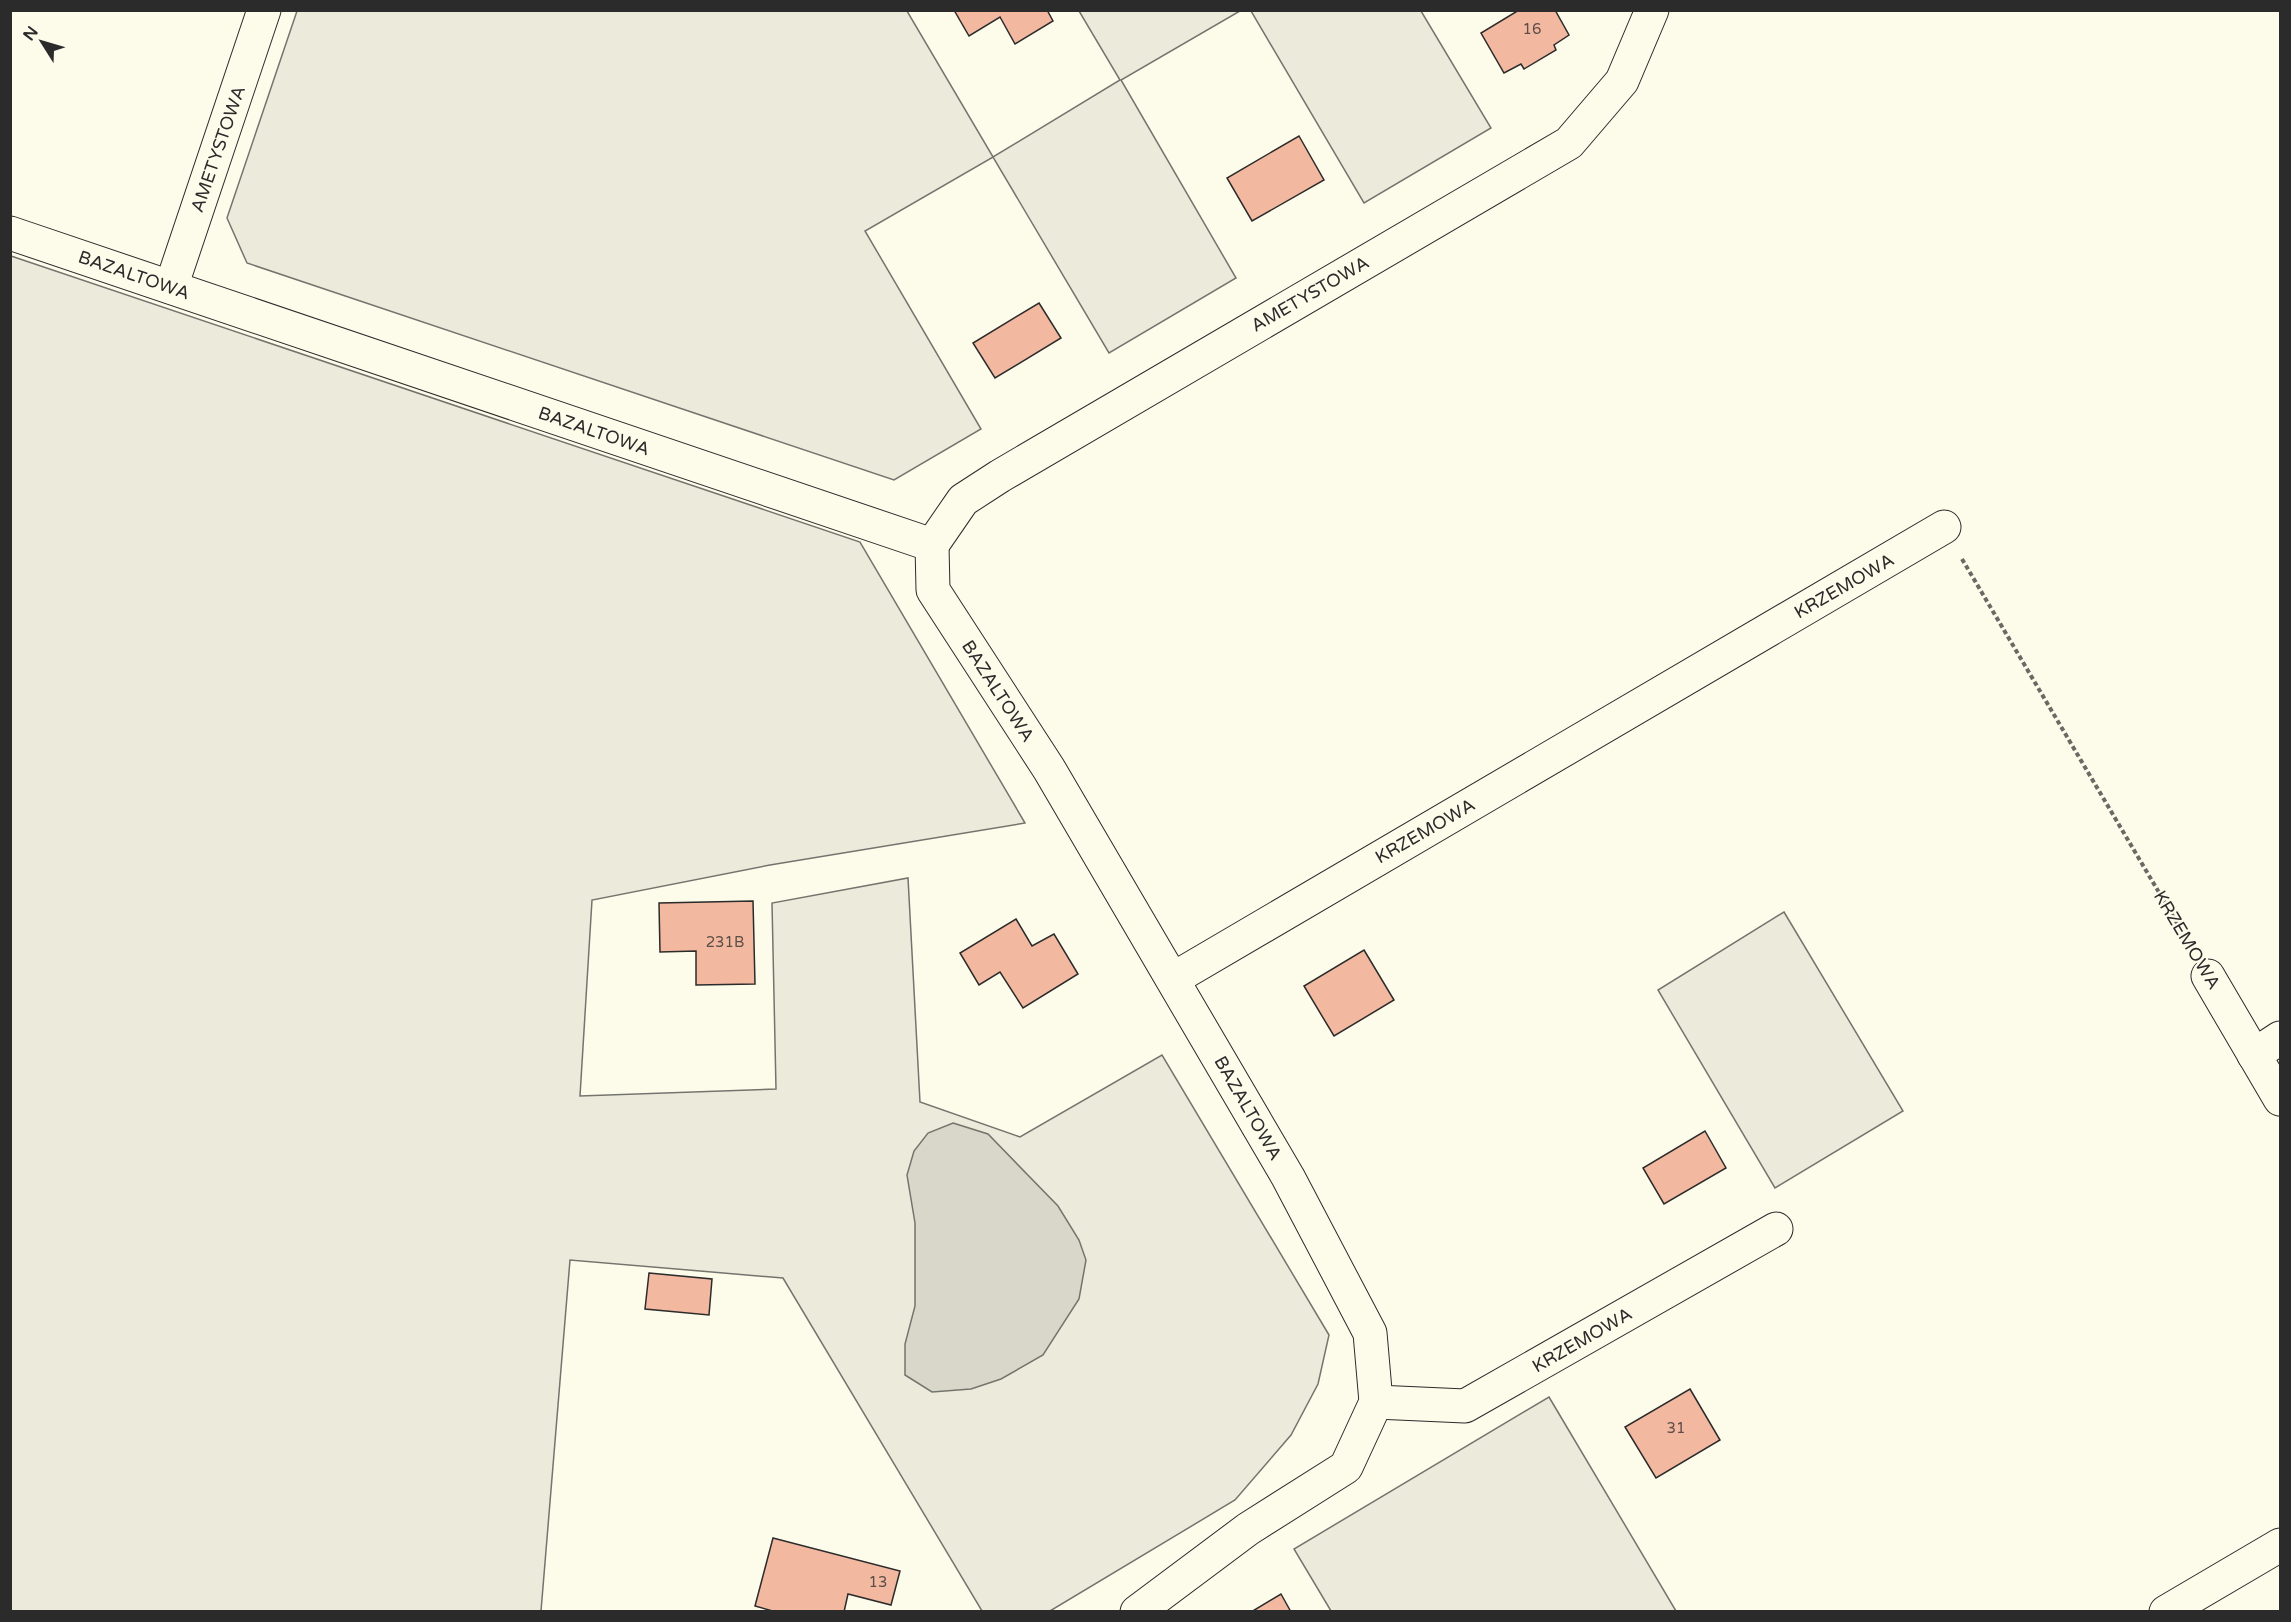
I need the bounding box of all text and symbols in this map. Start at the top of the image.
north arrow [12,12,72,72]
house number: 16 [1523,20,1541,38]
text: N [19,22,43,45]
street label: AMETYSTOWA [186,83,250,215]
street label: BAZALTOWA [75,246,193,304]
street label: AMETYSTOWA [1247,251,1373,337]
street label: BAZALTOWA [535,402,653,460]
street label: KRZEMOWA [1790,549,1898,623]
street label: BAZALTOWA [957,636,1039,746]
street label: KRZEMOWA [1371,794,1479,868]
street label: KRZEMOWA [2149,887,2225,993]
house number: 231B [706,933,744,951]
street label: BAZALTOWA [1209,1052,1287,1164]
street label: KRZEMOWA [1528,1303,1636,1377]
house number: 31 [1667,1419,1685,1437]
house number: 13 [869,1573,887,1591]

